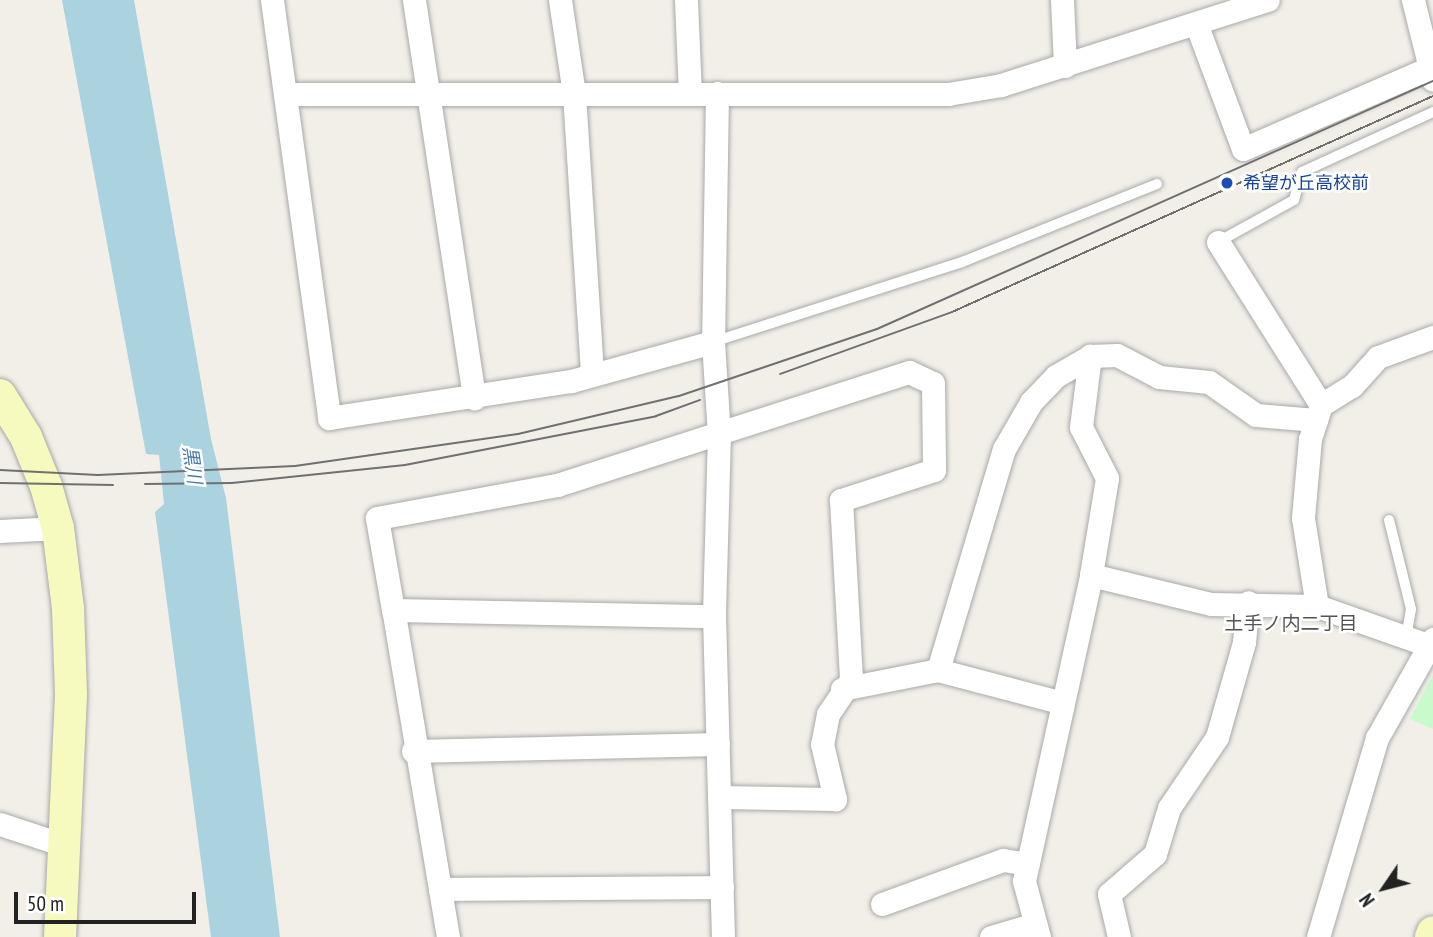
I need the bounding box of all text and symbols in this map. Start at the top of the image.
place label: 希望が丘高校前 [1243,172,1369,194]
marker: 希望が丘高校前 [1217,173,1237,193]
water label: 黒川 [178,445,206,485]
district label: 土手ノ内二丁目 [1225,613,1357,635]
north arrow [1349,853,1419,923]
scale bar [18,878,200,922]
text: N [1354,889,1380,911]
text: 50 m [27,890,64,917]

